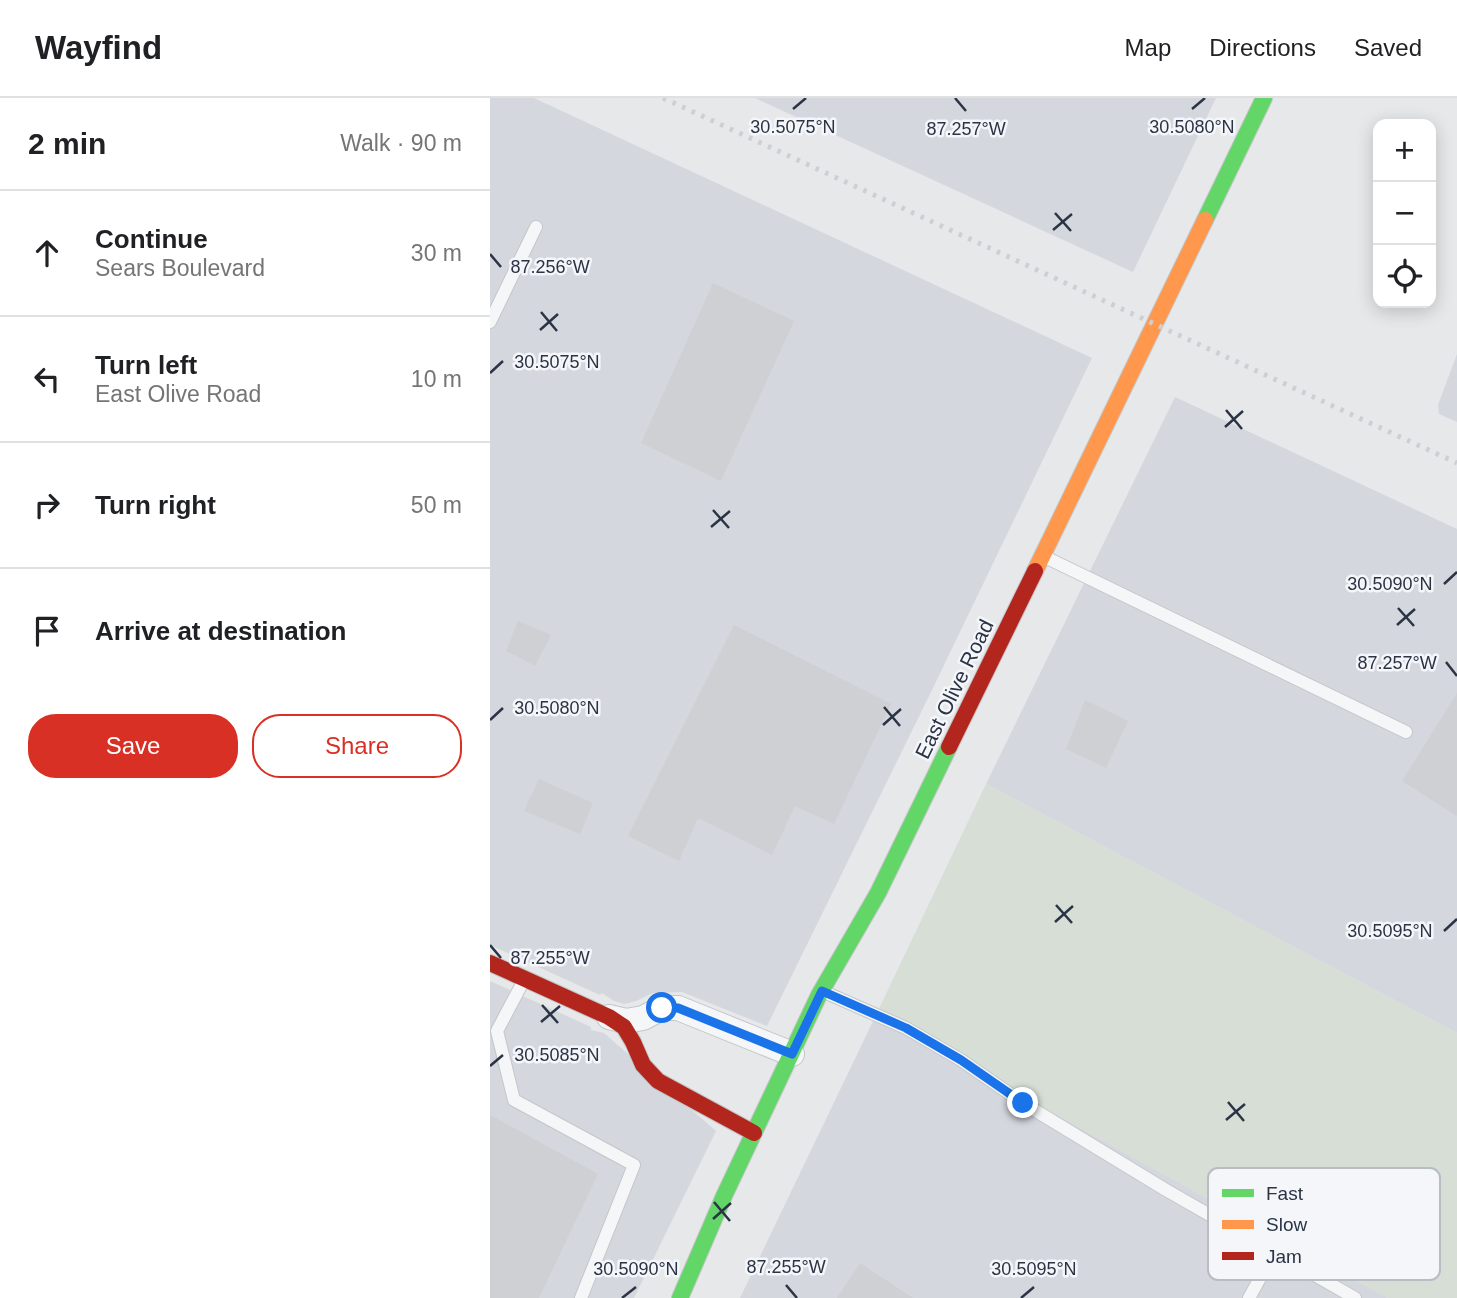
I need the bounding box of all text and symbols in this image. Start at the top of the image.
text: Wayfind [35,29,162,66]
text: Map [1125,34,1171,61]
text: Directions [1209,34,1316,61]
text: Saved [1354,34,1422,61]
text: 30.5075°N [750,117,836,137]
text: 30.5080°N [1149,117,1235,137]
text: 87.257°W [926,119,1006,139]
map controls [1373,119,1436,308]
button: + [1373,119,1436,182]
text: 2 min [28,127,106,160]
text: Walk · 90 m [340,130,462,156]
button: − [1373,182,1436,245]
text: Continue [95,224,208,254]
icon: ahead [28,234,66,272]
text: 30 m [411,240,462,266]
button: locate [1373,245,1436,308]
text: Sears Boulevard [95,255,265,281]
text: 87.256°W [510,257,590,277]
text: Turn left [95,350,197,380]
text: 30.5075°N [514,352,600,372]
icon: left [28,360,66,398]
text: 10 m [411,366,462,392]
text: East Olive Road [95,381,261,407]
icon: right [28,486,66,524]
text: Turn right [95,490,216,520]
text: 50 m [411,492,462,518]
text: 30.5090°N [1347,574,1433,594]
icon: arrive [28,612,66,650]
text: Arrive at destination [95,616,346,646]
street label: East Olive Road [910,616,998,762]
text: 87.257°W [1357,653,1437,673]
text: 30.5080°N [514,698,600,718]
button: Save [28,714,238,778]
button: Share [252,714,462,778]
text: 30.5095°N [1347,921,1433,941]
text: 87.255°W [510,948,590,968]
route start [646,992,677,1023]
text: 30.5085°N [514,1045,600,1065]
route end [1007,1087,1038,1118]
legend [1208,1168,1440,1280]
text: Fast [1266,1183,1304,1204]
text: Slow [1266,1214,1307,1235]
text: Jam [1266,1246,1302,1267]
text: 87.255°W [746,1257,826,1277]
text: 30.5090°N [593,1259,679,1279]
text: 30.5095°N [991,1259,1077,1279]

